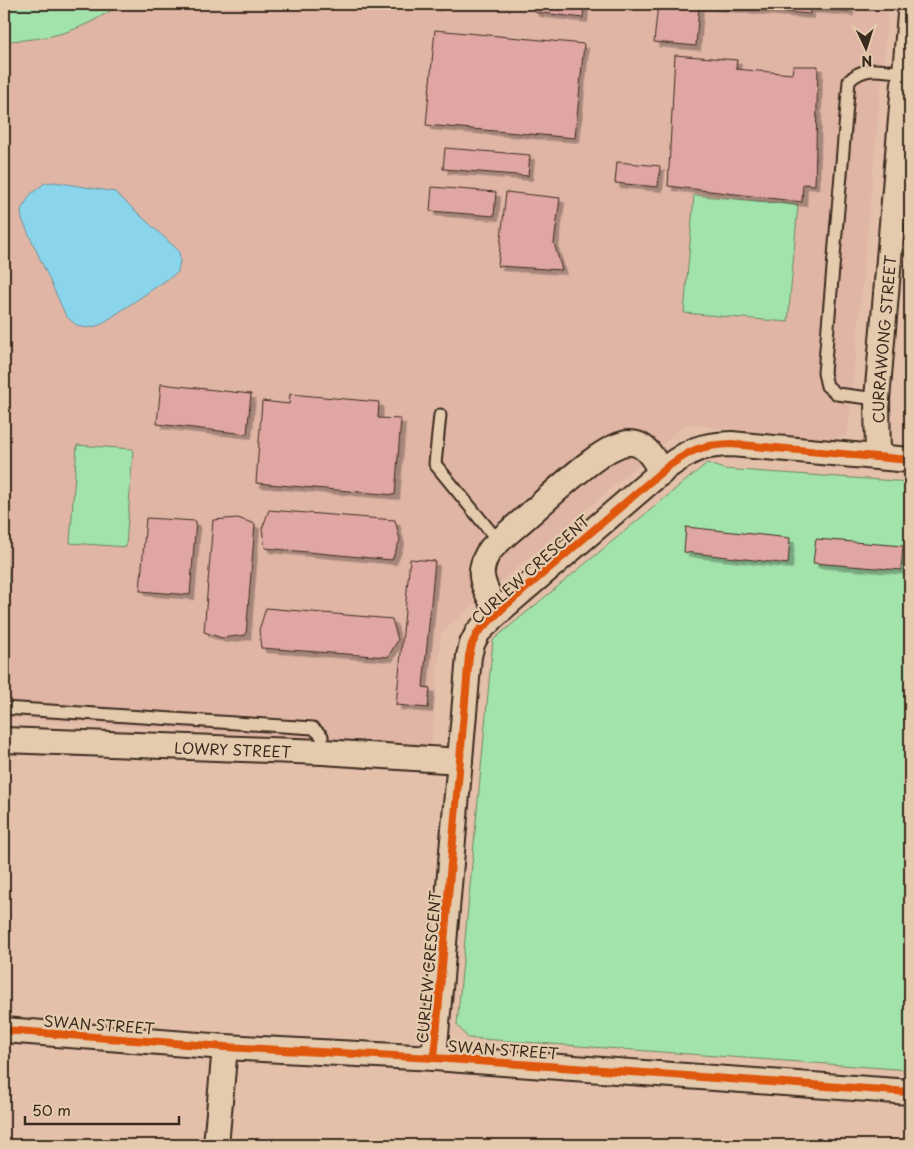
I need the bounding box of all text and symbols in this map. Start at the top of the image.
north arrow [842,22,892,72]
text: N [861,51,873,72]
street label: CURRAWONG STREET [865,253,901,424]
street label: CURLEW CRESCENT [465,509,595,629]
street label: LOWRY STREET [174,735,293,762]
street label: CURLEW CRESCENT [410,889,446,1044]
street label: SWAN STREET [43,1009,156,1039]
street label: SWAN STREET [447,1034,560,1064]
scale bar [25,1094,179,1126]
text: 50 m [32,1098,71,1121]

